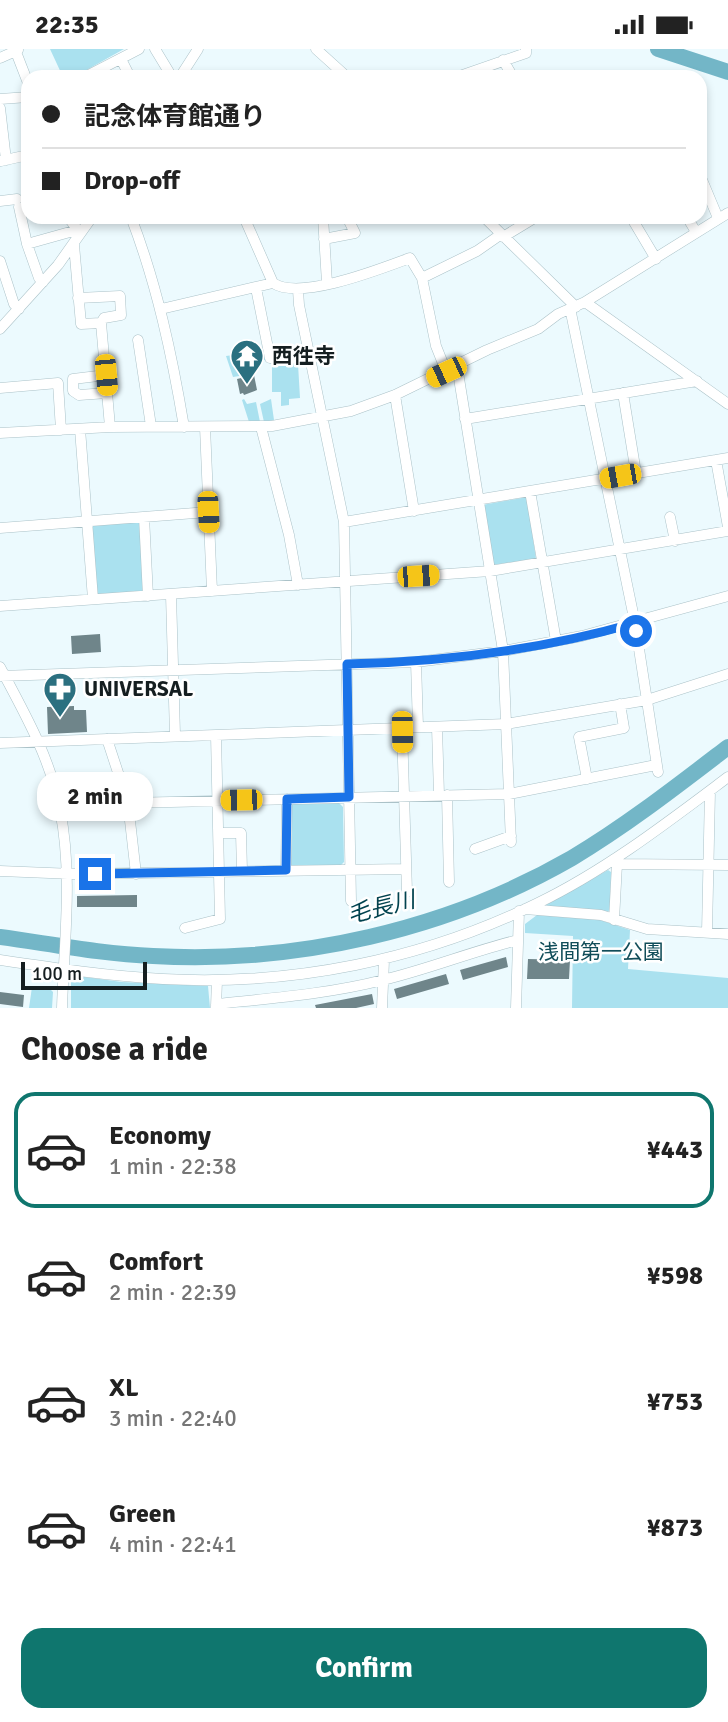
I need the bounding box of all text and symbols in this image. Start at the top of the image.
text: 22:35 [35,9,99,41]
text: 記念体育館通り [84,101,266,133]
text: Drop-off [84,165,180,197]
temple icon: 西徃寺 [228,337,266,386]
place label: 西徃寺 [272,343,335,369]
car [94,353,119,397]
car [423,354,470,390]
car [598,462,643,490]
car [197,490,220,534]
car [397,564,440,588]
route start [620,615,652,647]
pharmacy icon: UNIVERSAL [41,670,79,719]
place label: UNIVERSAL [84,676,193,702]
car [392,711,413,753]
callout: 2 min [37,773,153,821]
text: 2 min [67,782,123,811]
car [220,789,263,811]
route end [79,858,111,890]
water label: 毛長川 [344,884,421,930]
park label: 浅間第一公園 [538,939,664,965]
scale bar [21,959,147,991]
text: 100 m [32,962,82,986]
text: Choose a ride [21,1030,208,1069]
icon: car [25,1119,88,1182]
text: Economy [109,1120,211,1152]
text: ¥443 [647,1134,703,1166]
text: 1 min · 22:38 [109,1152,237,1181]
icon: car [25,1245,88,1308]
text: Comfort [109,1246,203,1278]
text: ¥598 [647,1260,703,1292]
text: 2 min · 22:39 [109,1278,237,1307]
icon: car [25,1371,88,1434]
text: XL [109,1372,139,1404]
text: ¥753 [647,1386,703,1418]
text: 3 min · 22:40 [109,1404,237,1433]
icon: car [25,1497,88,1560]
text: Green [109,1498,176,1530]
text: ¥873 [647,1512,703,1544]
text: 4 min · 22:41 [109,1530,237,1559]
button: Confirm [21,1628,707,1708]

